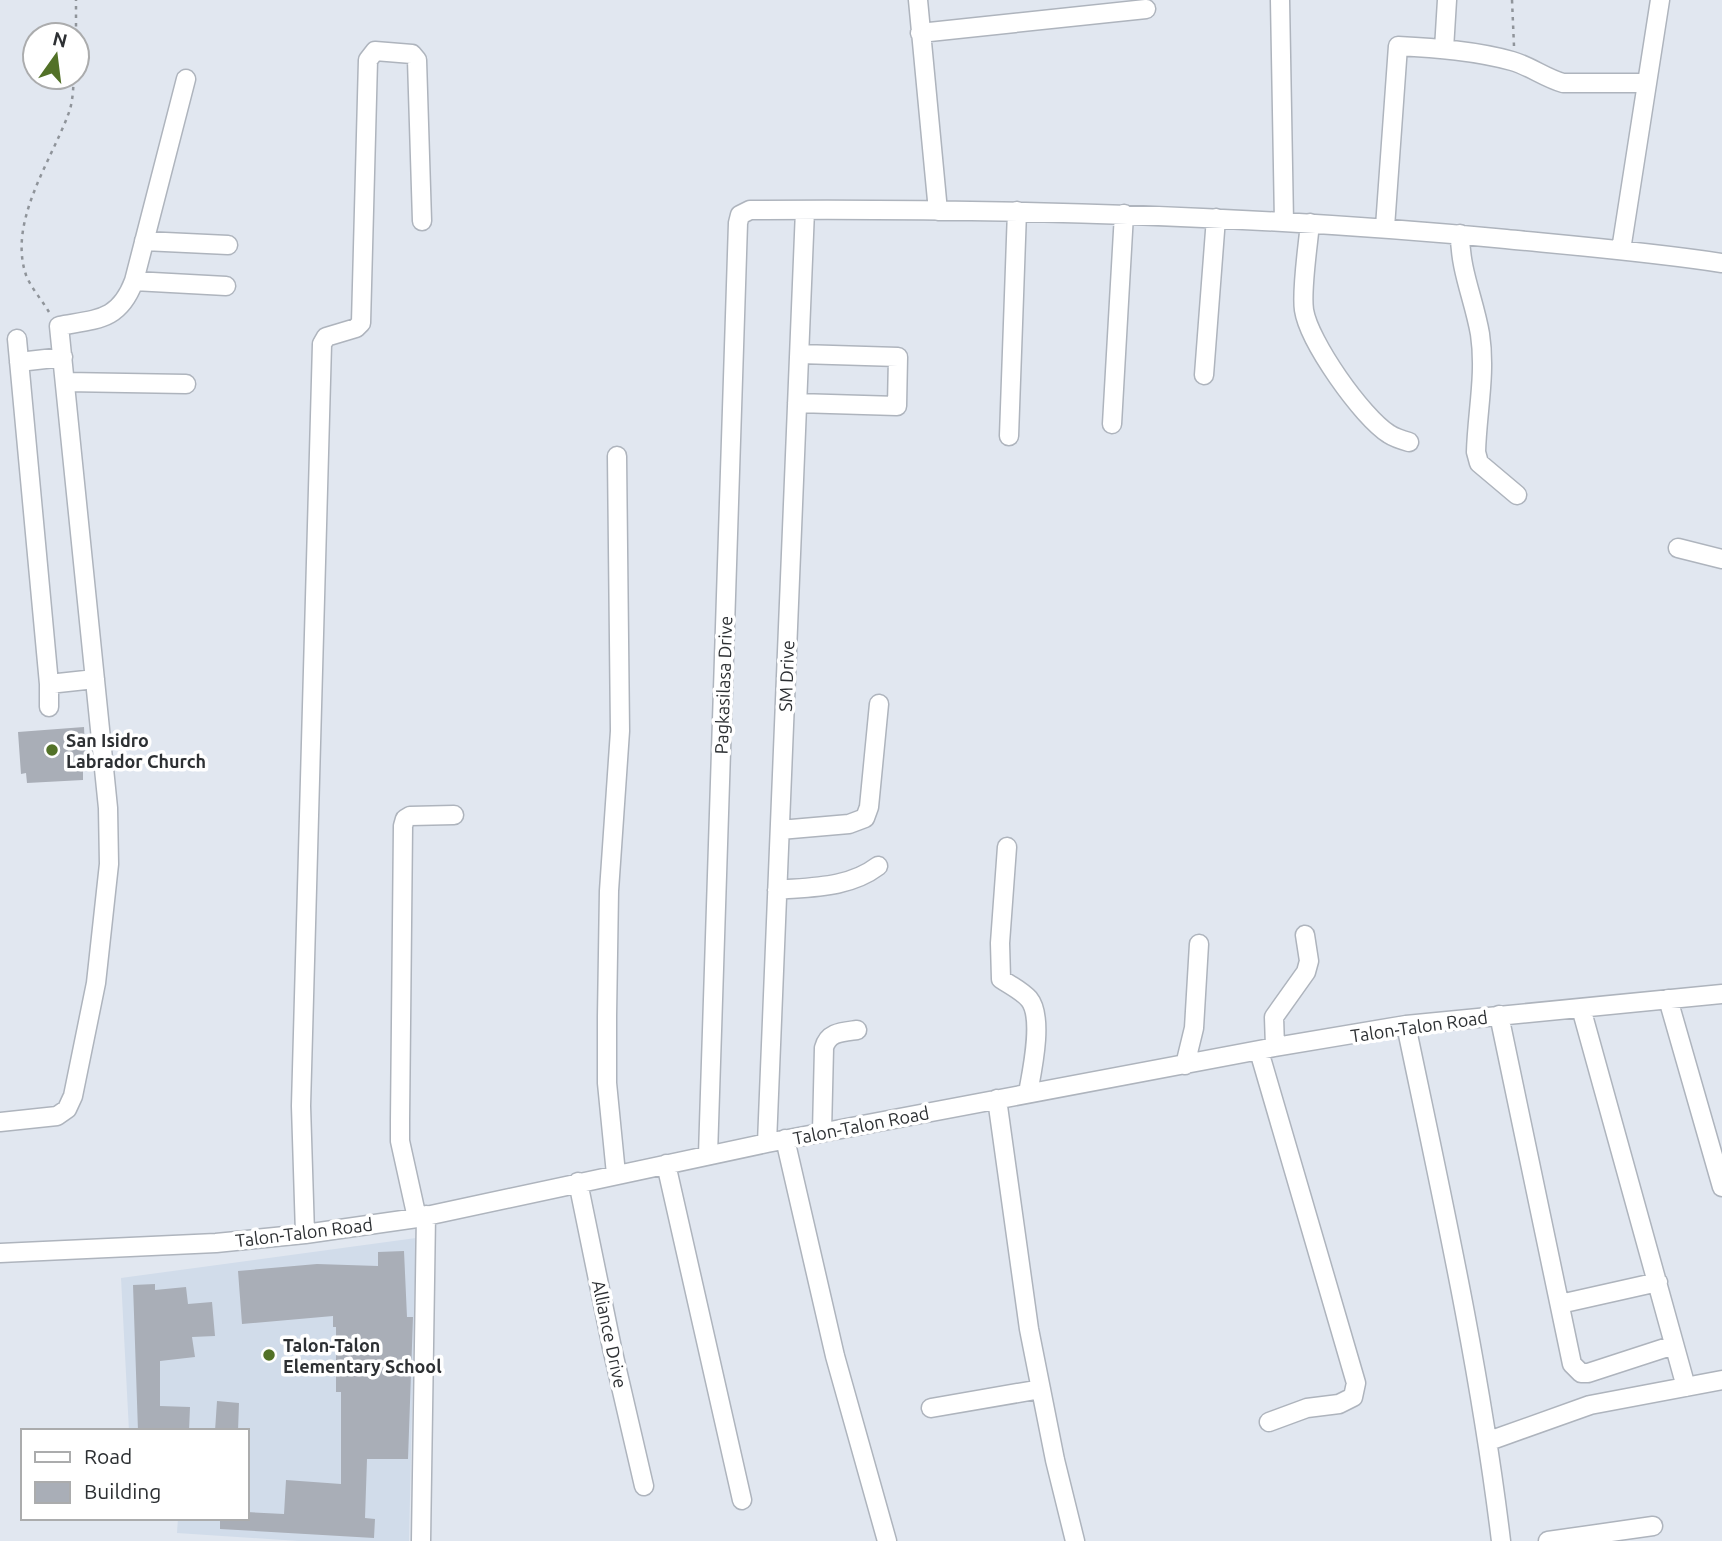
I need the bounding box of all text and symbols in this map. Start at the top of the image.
north arrow [21,21,91,91]
text: N [51,27,70,52]
street label: Pagkasilasa Drive [711,615,735,755]
street label: SM Drive [775,640,797,712]
place label: San Isidro Labrador Church [66,730,206,771]
marker: San Isidro Labrador Church [44,742,60,758]
street label: Talon-Talon Road [1349,1006,1489,1046]
street label: Talon-Talon Road [791,1102,931,1148]
street label: Talon-Talon Road [234,1214,374,1250]
street label: Alliance Drive [589,1278,631,1390]
place label: Talon-Talon Elementary School [283,1335,442,1376]
marker: Talon-Talon Elementary School [261,1347,277,1363]
legend [21,1429,248,1520]
text: Road [84,1444,132,1468]
text: Building [84,1479,161,1503]

